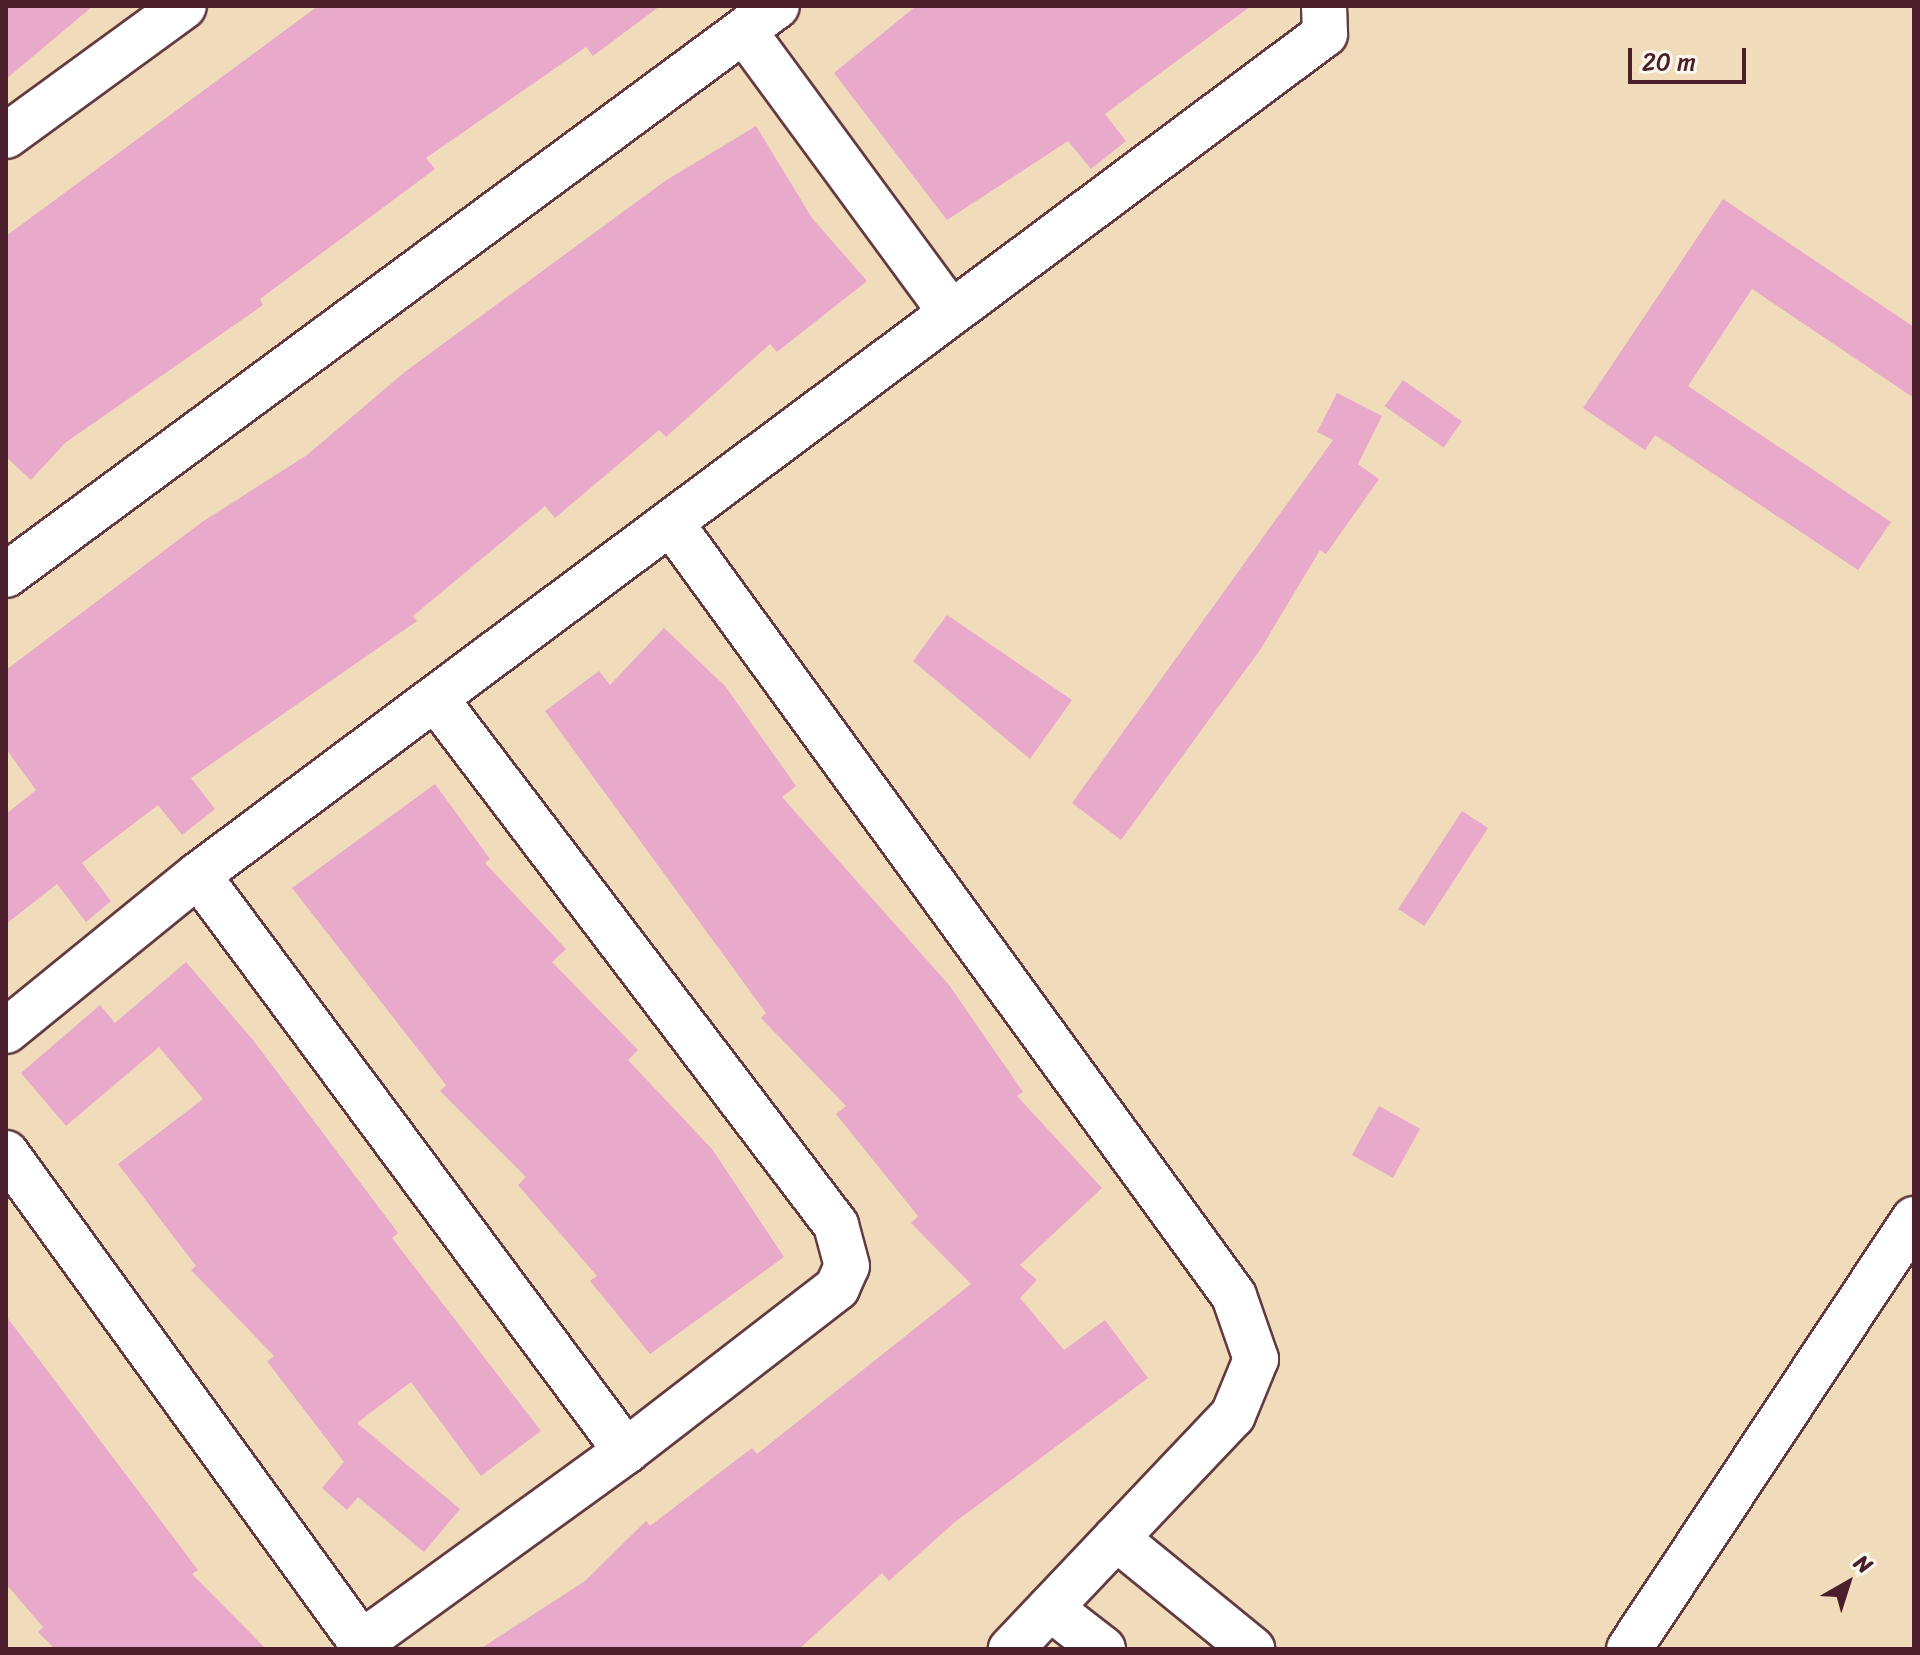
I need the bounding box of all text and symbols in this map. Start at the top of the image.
scale bar [1632,32,1750,82]
text: 20 m [1642,41,1696,83]
north arrow [1808,1543,1888,1623]
text: N [1845,1544,1882,1584]

